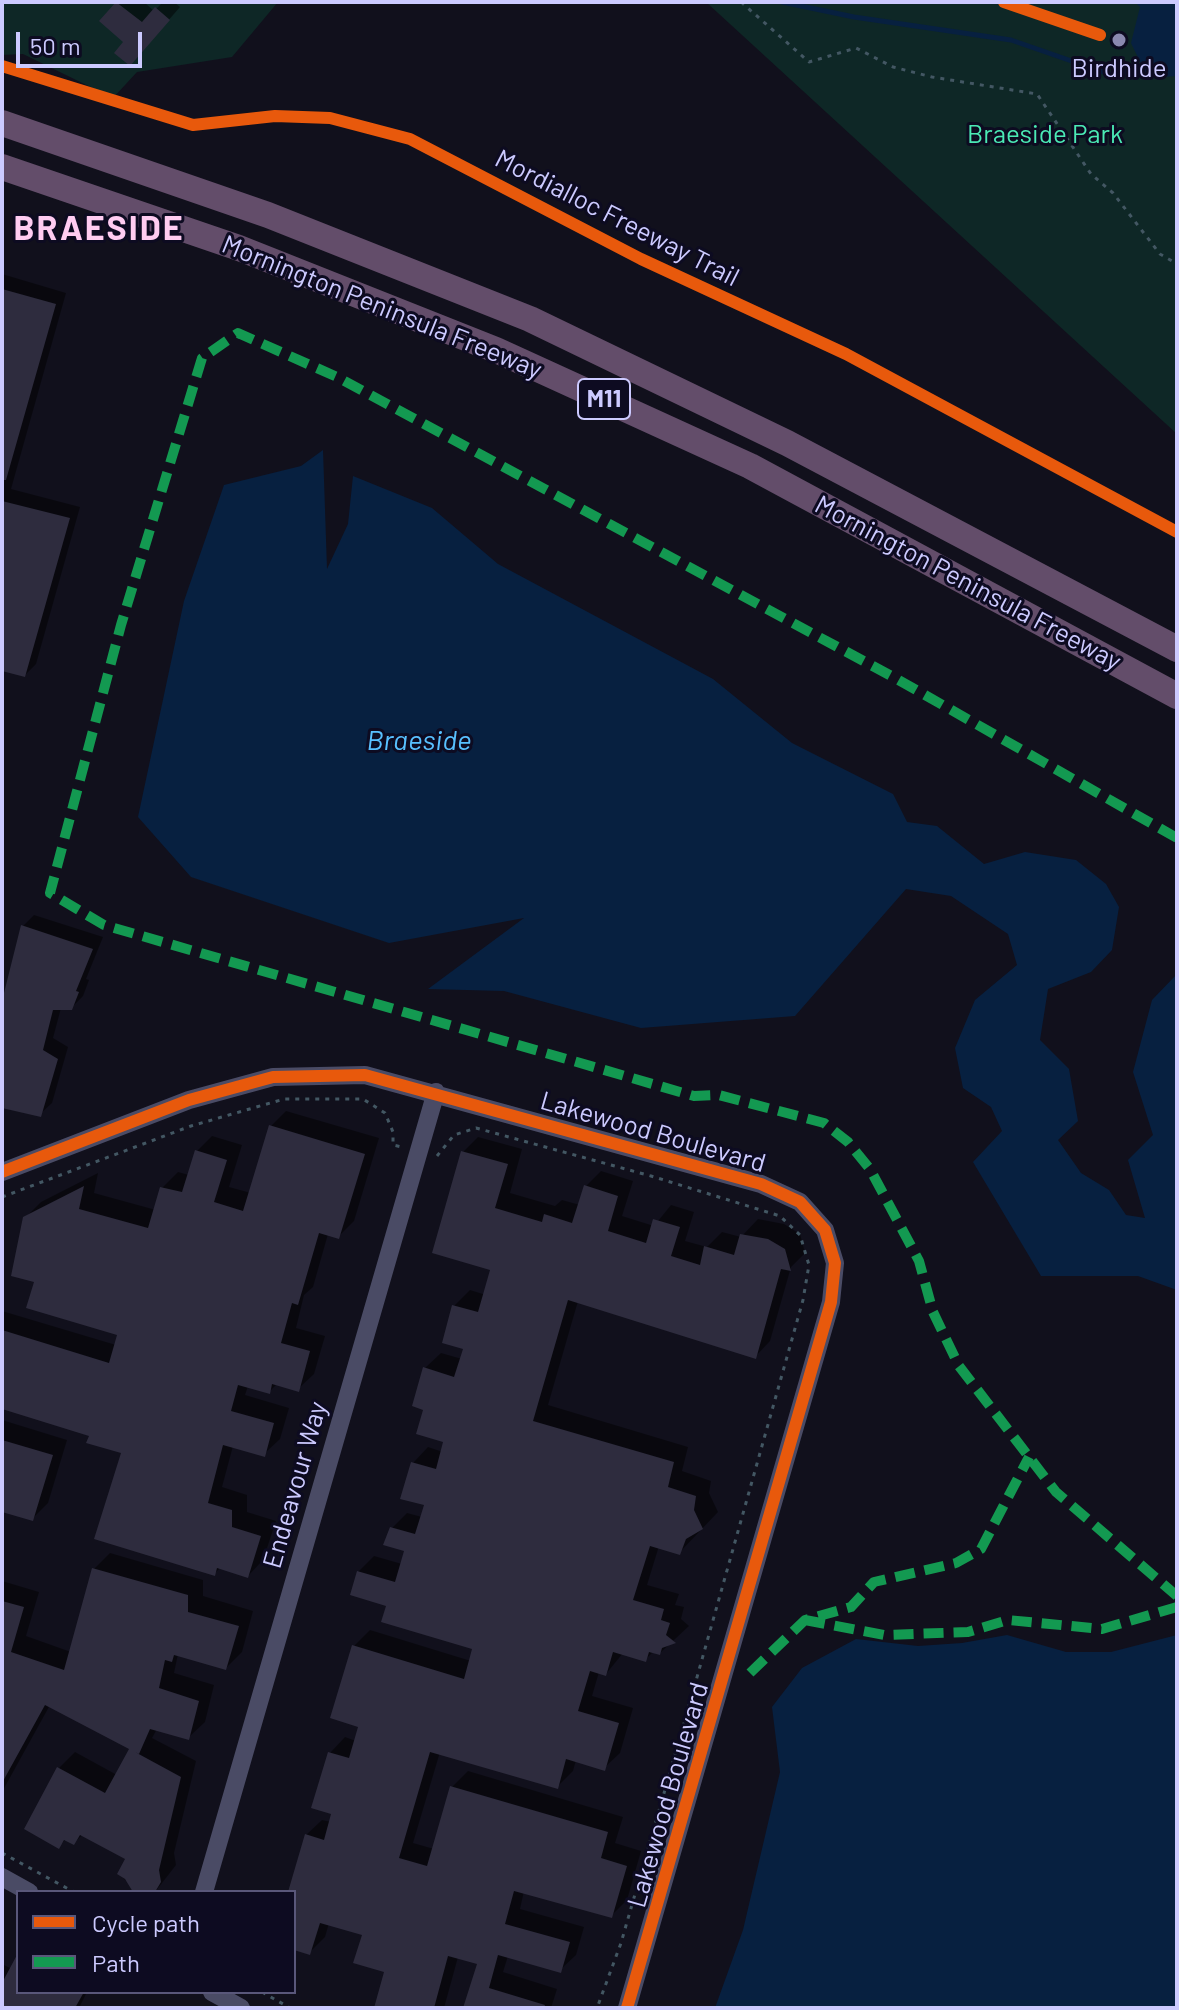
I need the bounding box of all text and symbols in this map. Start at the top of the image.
scale bar [20,16,146,66]
text: 50 m [30,31,81,60]
marker: Birdhide [1110,31,1128,49]
place label: Birdhide [1071,52,1167,84]
park label: Braeside Park [967,118,1123,150]
street label: Mordialloc Freeway Trail [490,143,744,293]
district label: BRAESIDE [13,209,185,249]
street label: Mornington Peninsula Freeway [217,228,547,386]
road number: M11 [578,379,630,419]
street label: Mornington Peninsula Freeway [810,489,1126,677]
water label: Braeside [367,724,471,758]
street label: Lakewood Boulevard [537,1085,769,1179]
street label: Endeavour Way [256,1398,334,1572]
street label: Lakewood Boulevard [621,1679,715,1911]
legend [16,1890,296,1994]
text: Cycle path [92,1908,200,1937]
text: Path [92,1948,140,1977]

